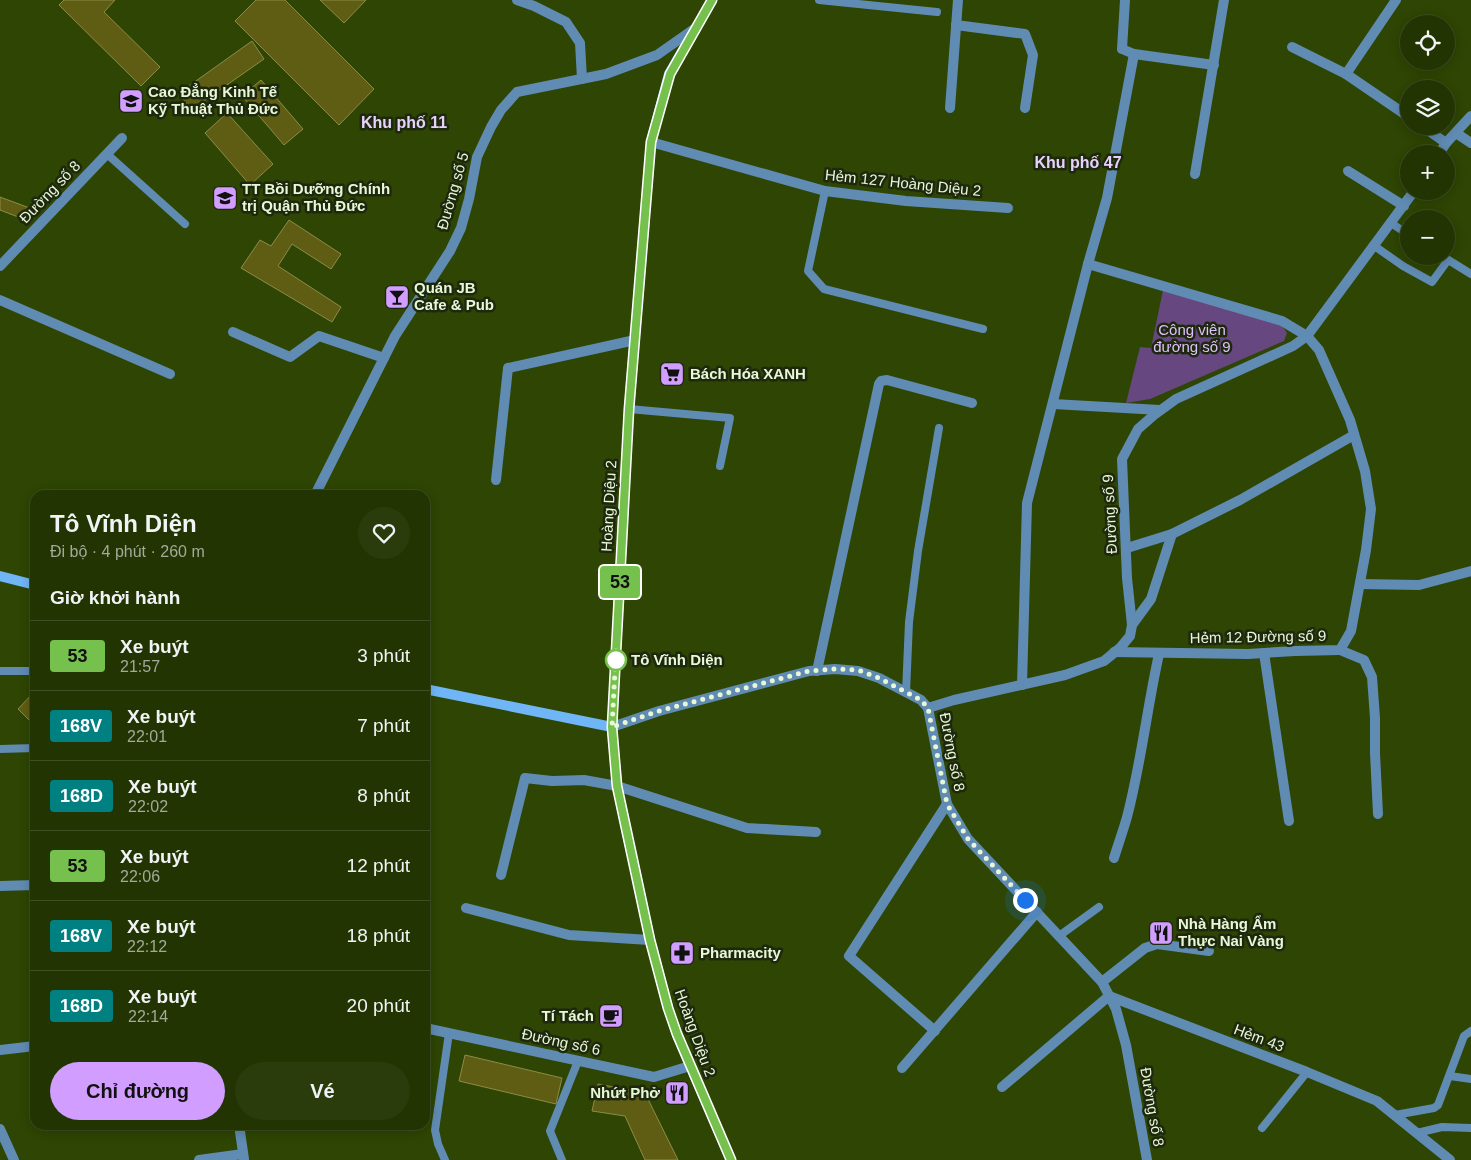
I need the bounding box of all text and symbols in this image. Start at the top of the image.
map controls [1400,15,1455,265]
button: locate [1400,15,1455,70]
button: layers [1400,80,1455,135]
place label: Cao Đẳng Kinh Tế Kỹ Thuật Thủ Đức [148,83,278,117]
school or university icon: Cao Đẳng Kinh Tế Kỹ Thuật Thủ Đức [118,88,144,114]
district label: Khu phố 11 [361,114,447,131]
button: + [1400,145,1455,200]
street label: Đường số 5 [433,150,472,232]
district label: Khu phố 47 [1034,154,1122,171]
street label: Đường số 8 [16,157,84,226]
street label: Hẻm 127 Hoàng Diệu 2 [824,166,982,199]
place label: TT Bồi Dưỡng Chính trị Quận Thủ Đức [242,180,390,214]
school or university icon: TT Bồi Dưỡng Chính trị Quận Thủ Đức [212,185,238,211]
button: − [1400,210,1455,265]
place label: Quán JB Cafe & Pub [414,279,494,313]
bar icon: Quán JB Cafe & Pub [384,284,410,310]
park label: Công viên đường số 9 [1153,321,1231,355]
supermarket icon: Bách Hóa XANH [659,361,685,387]
place label: Bách Hóa XANH [690,365,806,382]
street label: Hoàng Diệu 2 [598,460,619,552]
street label: Đường số 9 [1099,474,1120,554]
button: heart [358,507,410,559]
text: Tô Vĩnh Diện [50,510,197,537]
text: Đi bộ · 4 phút · 260 m [50,543,205,560]
line badge: 53 [598,566,642,598]
text: 53 [610,572,630,592]
text: Giờ khởi hành [50,587,180,608]
street label: Hẻm 12 Đường số 9 [1190,627,1326,646]
text: Xe buýt [120,636,189,657]
text: 3 phút [357,645,410,666]
text: 53 [67,646,88,666]
marker: Tô Vĩnh Diện [605,649,627,671]
place label: Tô Vĩnh Diện [631,651,723,668]
text: 21:57 [120,658,160,675]
text: Xe buýt [127,706,196,727]
street label: Đường số 8 [937,711,968,793]
text: 7 phút [357,715,410,736]
text: 168V [60,716,102,736]
text: 22:01 [127,728,167,745]
text: Xe buýt [128,776,197,797]
text: 8 phút [357,785,410,806]
text: 168D [60,786,103,806]
text: 22:02 [128,798,168,815]
text: Xe buýt [120,846,189,867]
text: 12 phút [347,855,410,876]
text: 53 [67,856,88,876]
text: 22:06 [120,868,160,885]
your location [1013,888,1038,913]
place label: Nhà Hàng Ẩm Thực Nai Vàng [1178,915,1284,949]
text: Xe buýt [127,916,196,937]
restaurant icon: Nhà Hàng Ẩm Thực Nai Vàng [1148,920,1174,946]
text: 18 phút [347,925,410,946]
text: 168V [60,926,102,946]
text: 22:12 [127,938,167,955]
pharmacy icon: Pharmacity [669,940,695,966]
place label: Pharmacity [700,944,782,961]
text: Xe buýt [128,986,197,1007]
street label: Hoàng Diệu 2 [672,987,719,1079]
text: 20 phút [347,995,410,1016]
text: 168D [60,996,103,1016]
cafe icon: Tí Tách [598,1003,624,1029]
place label: Tí Tách [541,1007,594,1024]
text: 22:14 [128,1008,168,1025]
street label: Hẻm 43 [1232,1020,1287,1055]
street label: Đường số 6 [520,1025,602,1058]
button: Chỉ đường [50,1062,225,1120]
button: Vé [235,1062,410,1120]
street label: Đường số 8 [1137,1066,1168,1148]
restaurant icon: Nhứt Phở [664,1080,690,1106]
place label: Nhứt Phở [590,1084,660,1101]

